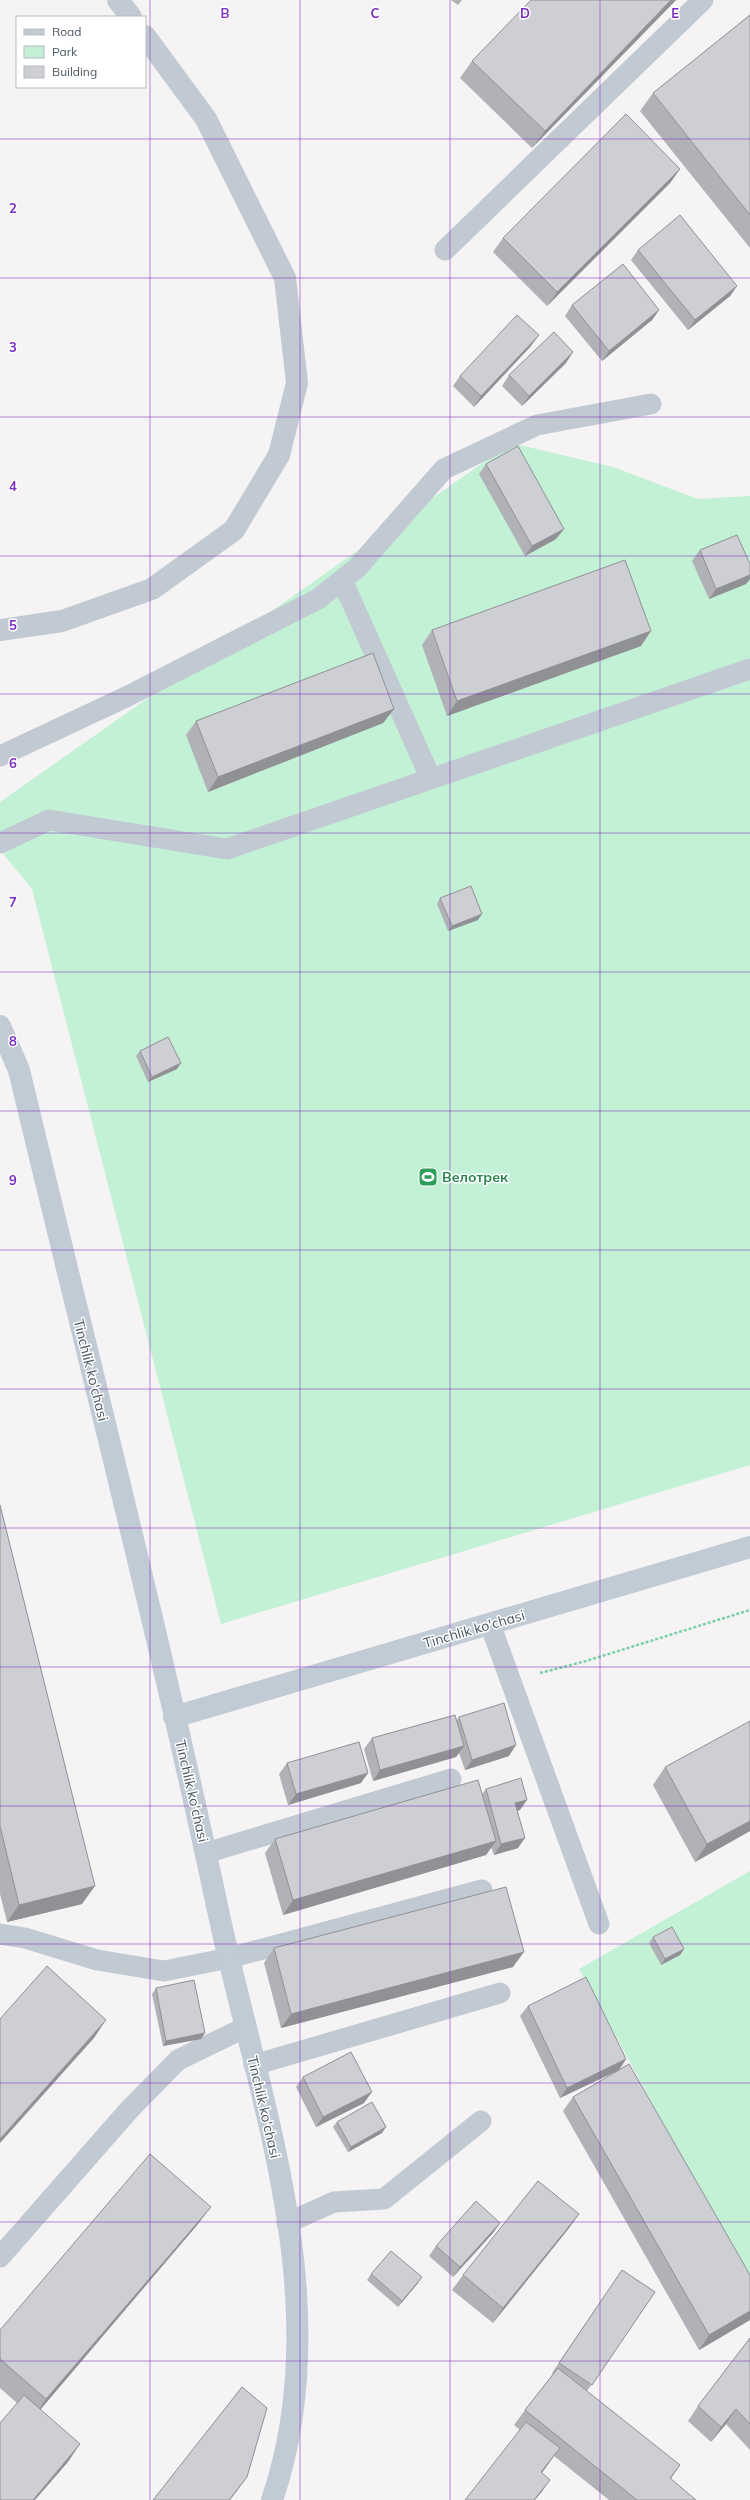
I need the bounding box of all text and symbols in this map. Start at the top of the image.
text: B [221,5,230,21]
text: C [371,5,380,21]
text: D [520,5,530,21]
text: E [671,5,679,21]
legend [16,16,146,88]
text: Road [52,24,81,39]
text: Park [52,44,78,59]
text: Building [52,64,97,79]
text: 2 [9,200,17,216]
text: 3 [9,339,17,355]
text: 4 [9,478,17,494]
text: 5 [9,617,17,633]
text: 6 [9,755,17,771]
text: 7 [9,894,17,910]
text: 8 [9,1033,17,1049]
sports icon: Велотрек [417,1166,439,1188]
place label: Велотрек [442,1168,509,1186]
text: 9 [9,1172,17,1188]
street label: Tinchlik ko'chasi [70,1317,112,1423]
street label: Tinchlik ko'chasi [421,1606,527,1652]
street label: Tinchlik ko'chasi [171,1738,213,1844]
street label: Tinchlik ko'chasi [243,2054,285,2160]

